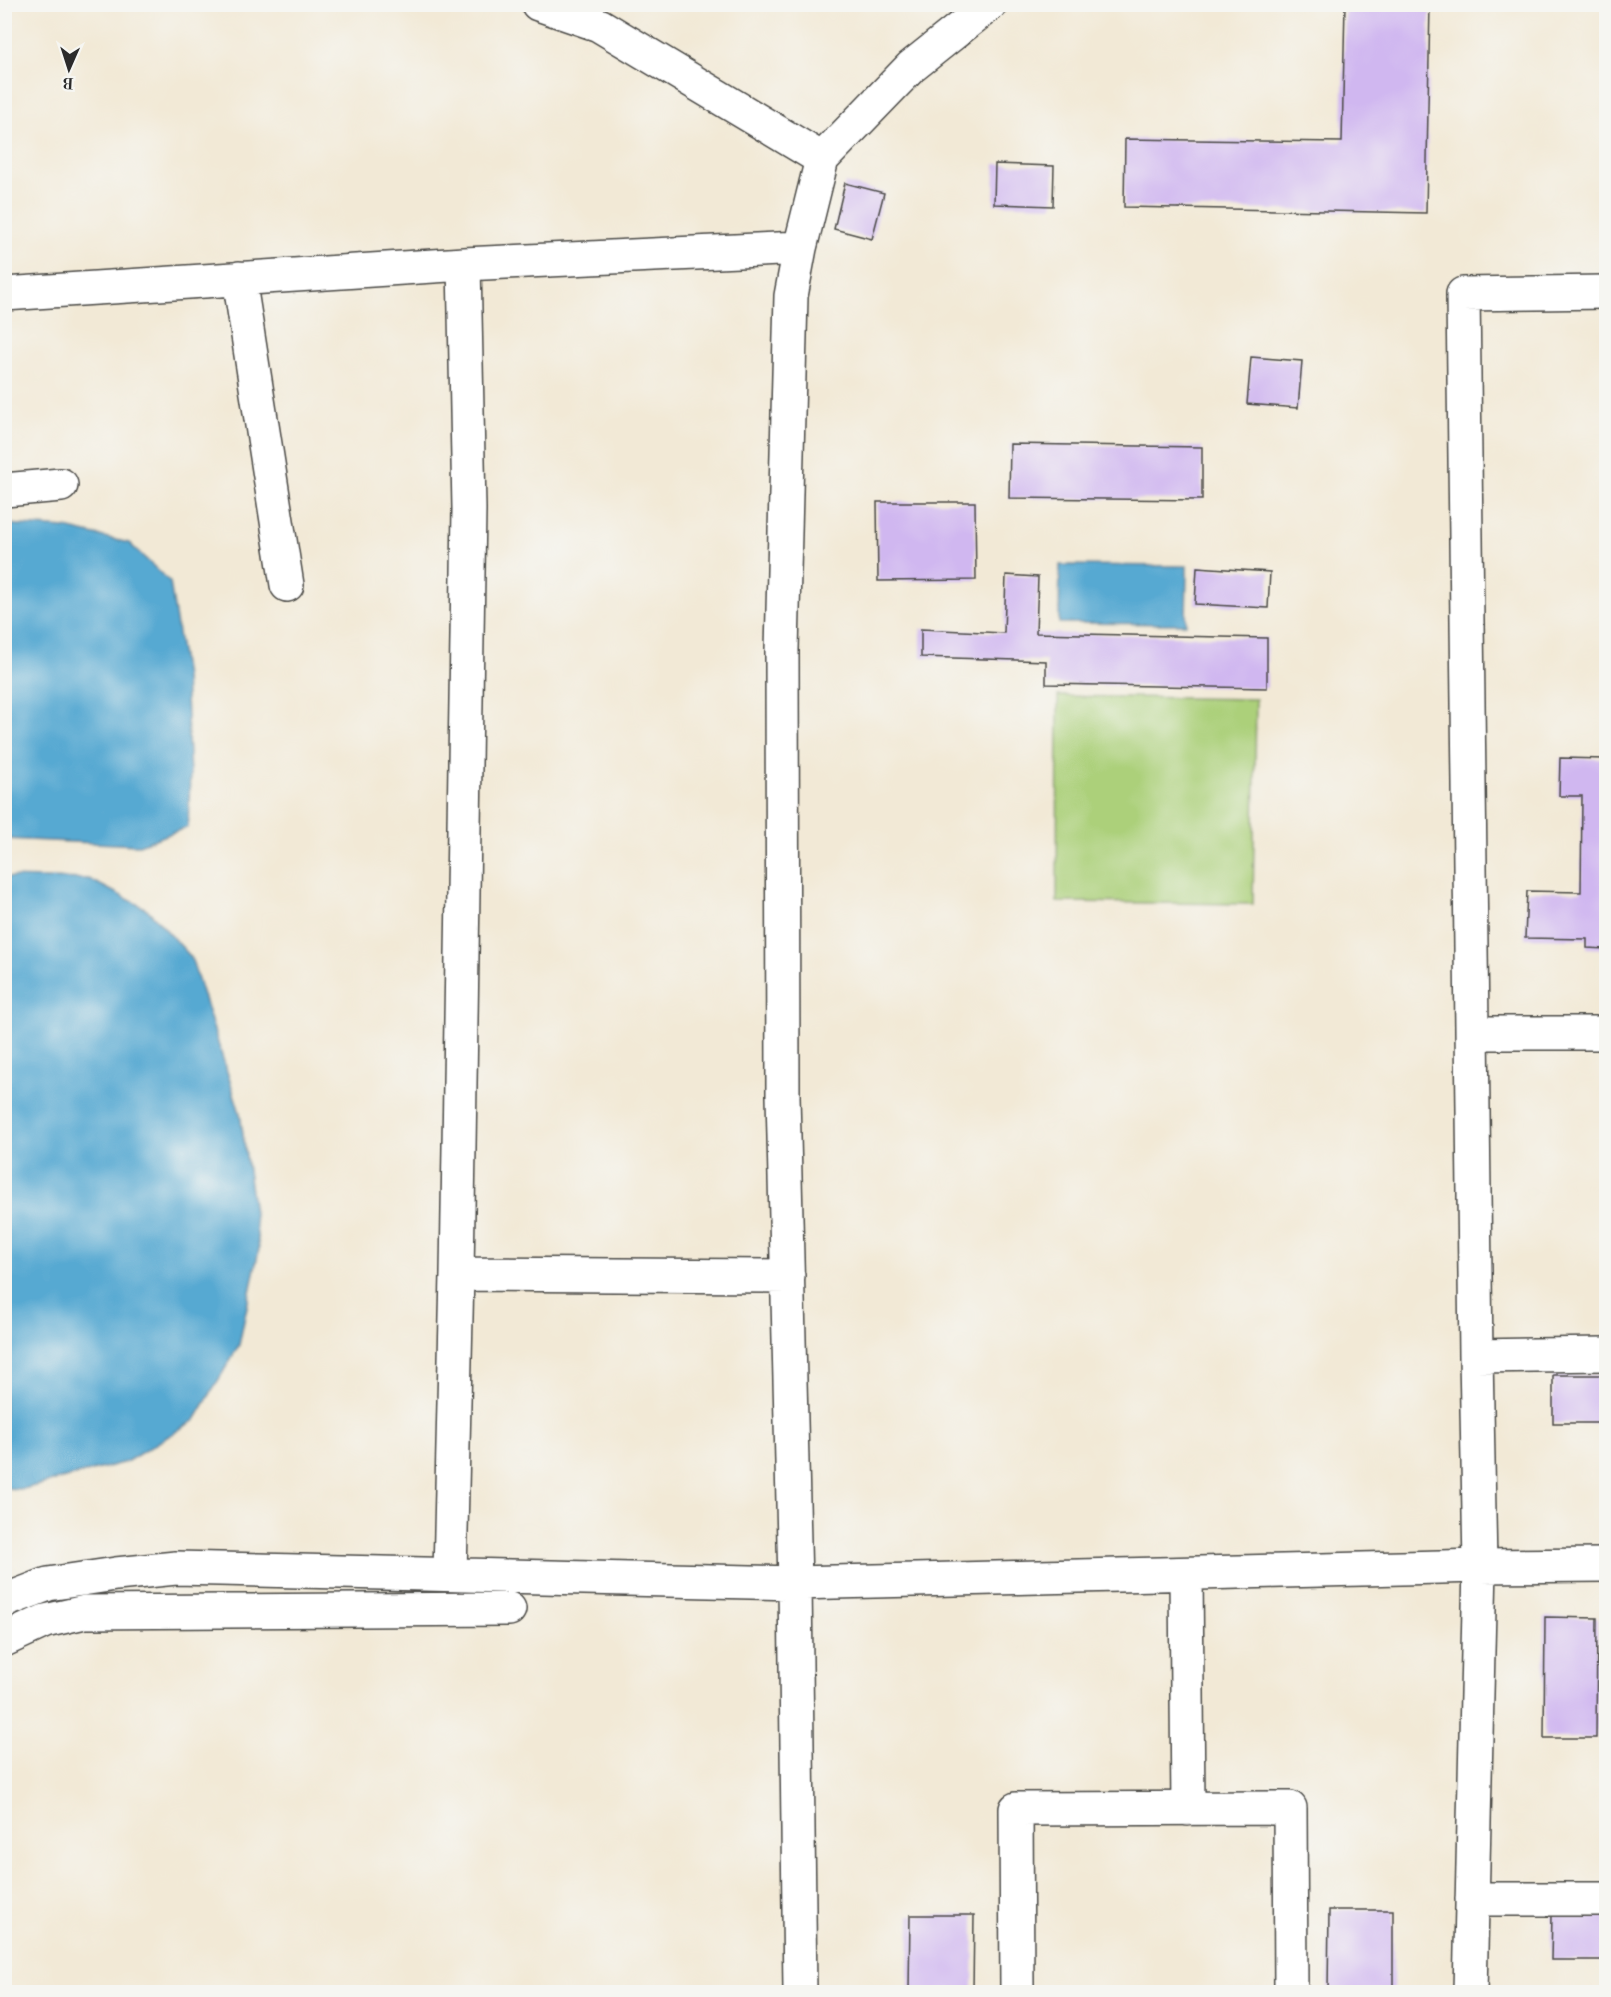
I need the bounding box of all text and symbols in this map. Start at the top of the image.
north arrow [39,39,99,99]
text: B [62,74,74,90]

